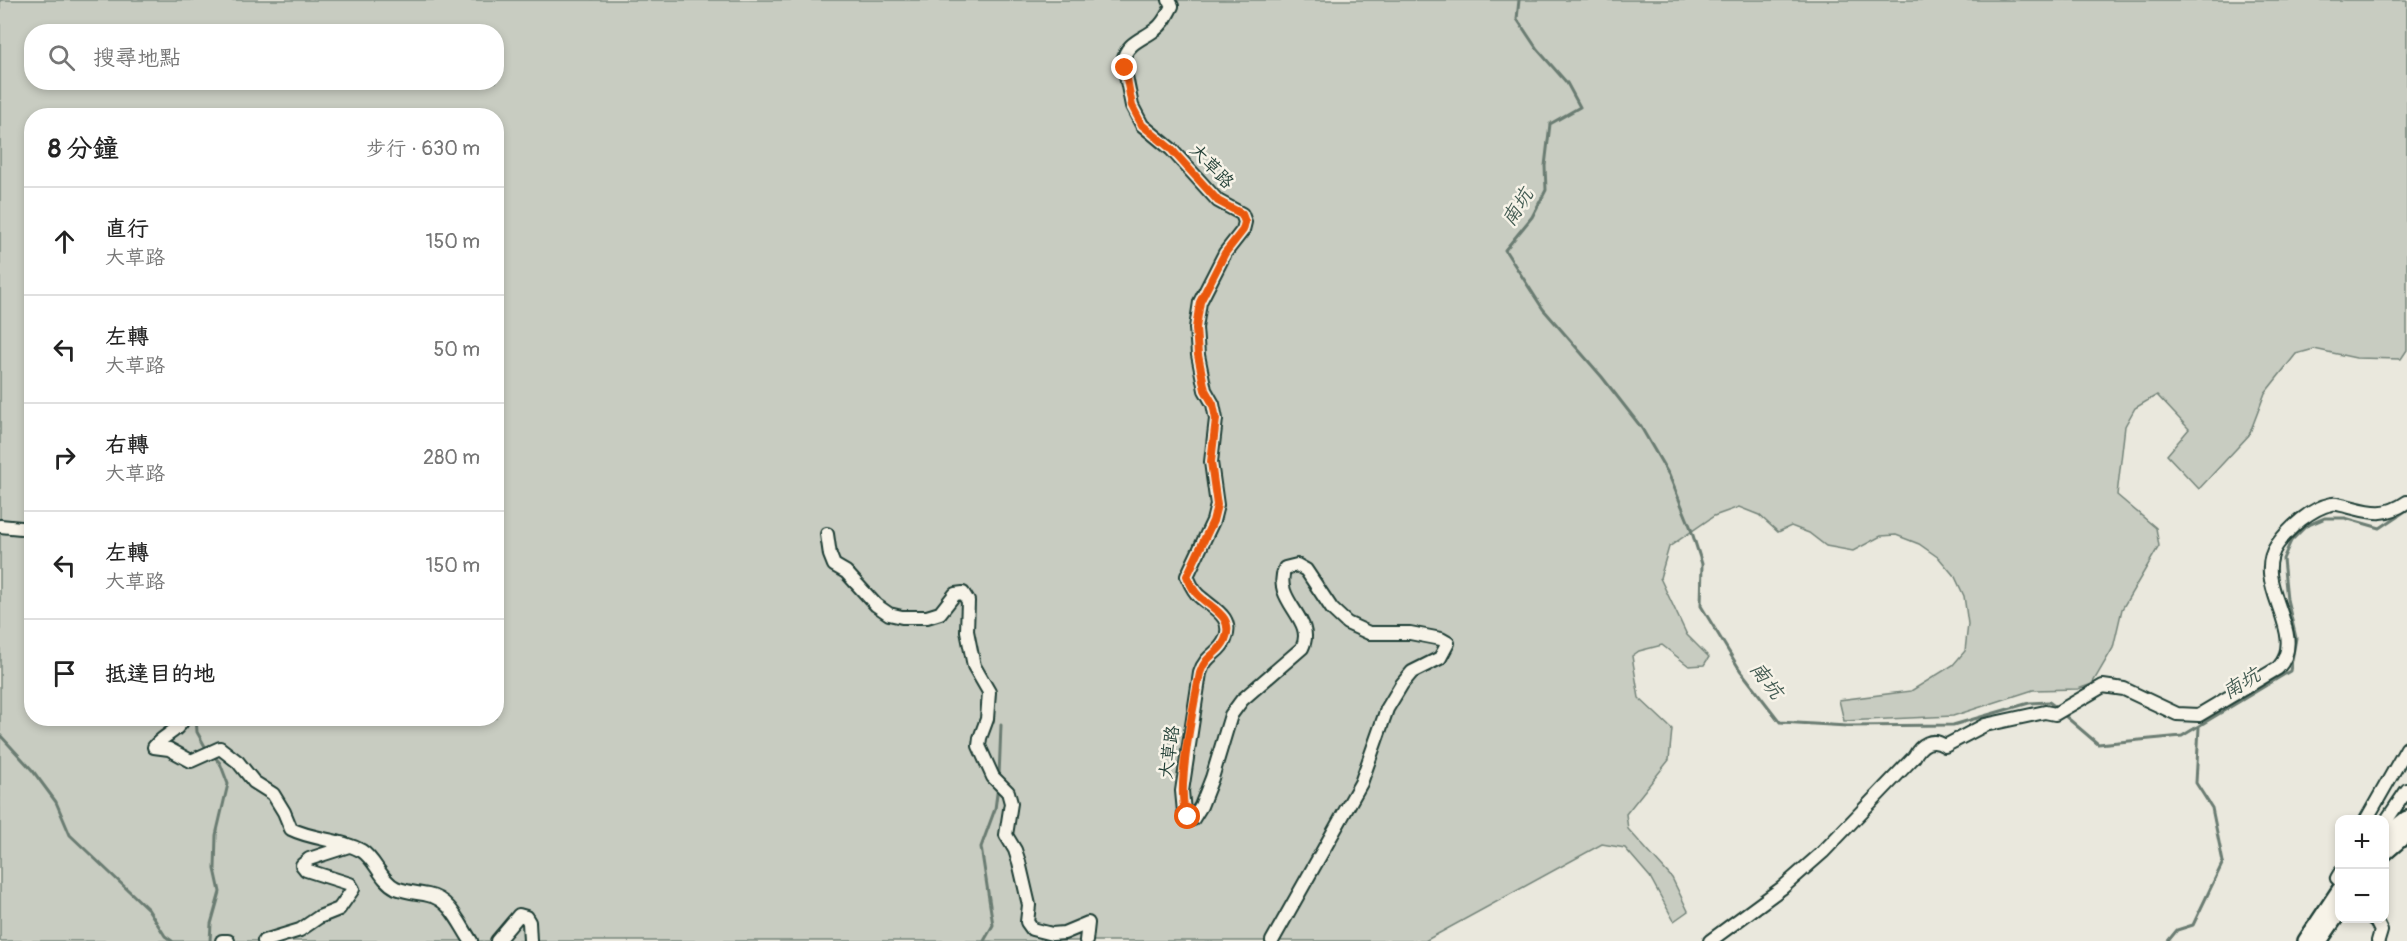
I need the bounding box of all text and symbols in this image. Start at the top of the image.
search box [24,24,504,90]
icon: search [45,41,78,74]
text: 搜尋地點 [93,44,181,72]
route end [1111,54,1137,80]
text: 8 分鐘 [48,133,119,165]
text: 步行 · 630 m [366,136,480,161]
street label: 大草路 [1185,139,1239,194]
water label: 南坑 [1496,182,1540,231]
text: 直行 [105,215,149,243]
icon: ahead [48,225,81,258]
text: 150 m [426,229,480,254]
text: 大草路 [105,245,165,270]
text: 左轉 [105,323,149,351]
icon: left [48,333,81,366]
text: 50 m [433,337,480,362]
text: 大草路 [105,353,165,378]
text: 右轉 [105,431,149,459]
icon: right [48,441,81,474]
text: 280 m [423,445,480,470]
text: 大草路 [105,461,165,486]
text: 左轉 [105,539,149,567]
icon: left [48,549,81,582]
text: 150 m [426,553,480,578]
text: 大草路 [105,569,165,594]
icon: arrive [48,657,81,690]
water label: 南坑 [1745,657,1790,705]
text: 抵達目的地 [105,660,215,688]
water label: 南坑 [2218,661,2267,704]
street label: 大草路 [1154,724,1185,780]
route start [1174,803,1200,829]
map controls [2335,815,2389,923]
button: + [2335,815,2389,869]
button: − [2335,869,2389,923]

